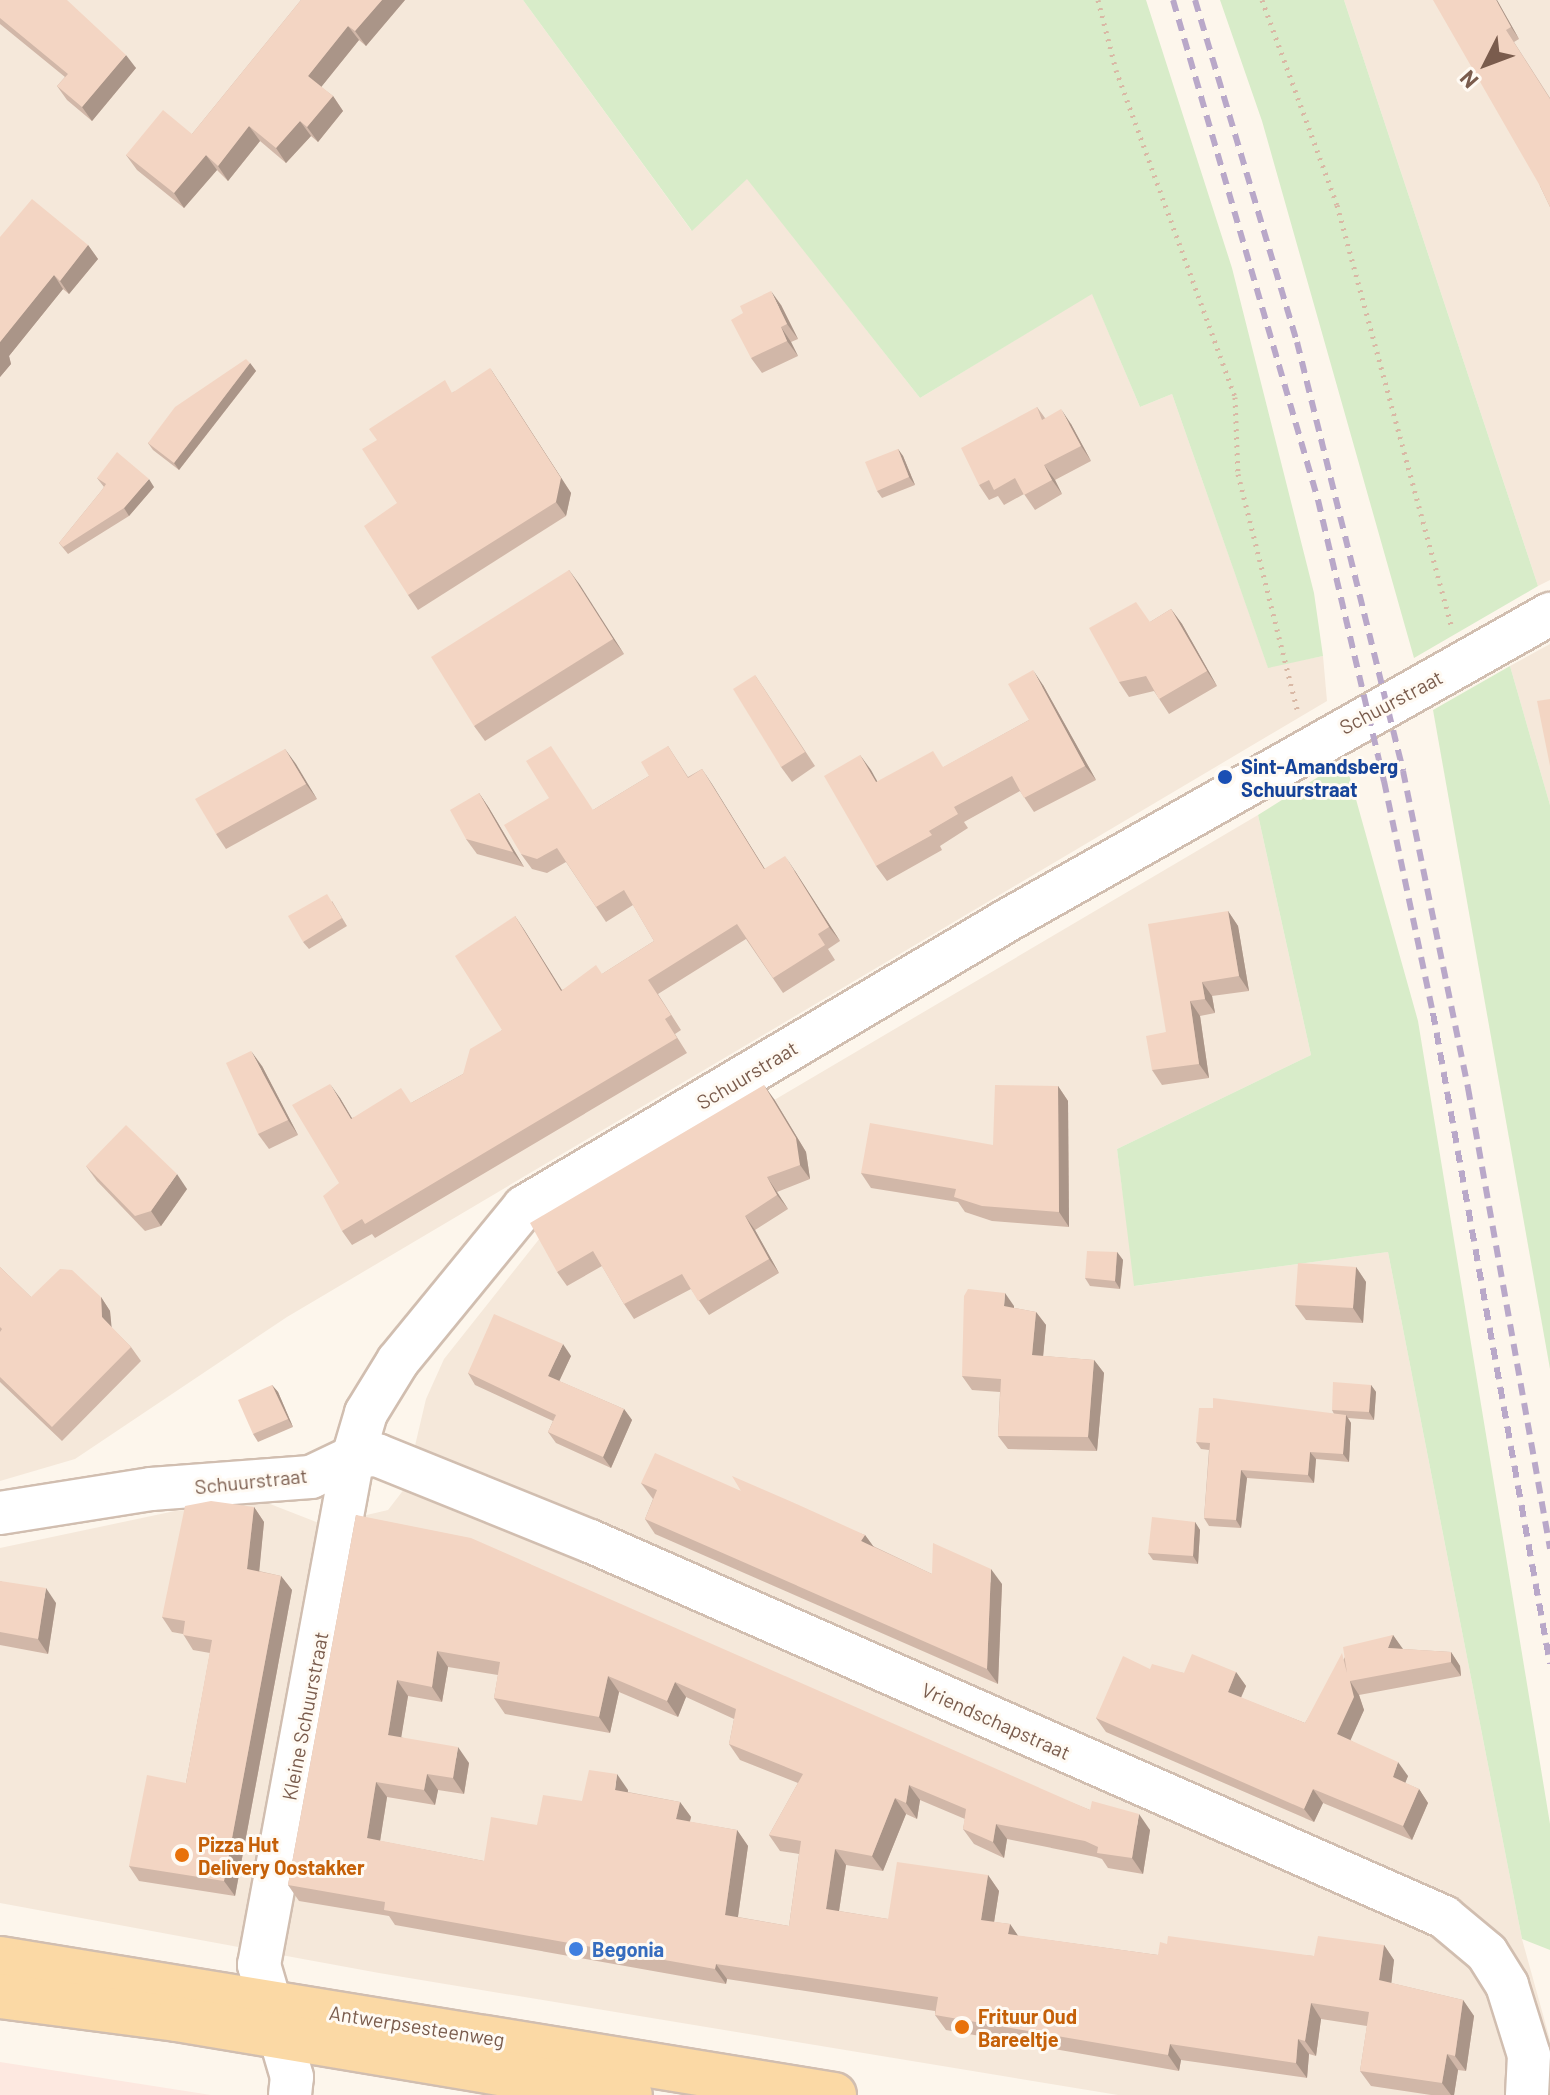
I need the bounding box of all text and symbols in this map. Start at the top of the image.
north arrow [1446,24,1526,104]
text: N [1454,66,1483,94]
street label: Schuurstraat [1335,665,1447,739]
place label: Sint-Amandsberg Schuurstraat [1241,754,1398,801]
marker: Sint-Amandsberg Schuurstraat [1216,768,1234,786]
street label: Schuurstraat [692,1036,802,1114]
street label: Schuurstraat [193,1463,309,1499]
street label: Kleine Schuurstraat [277,1630,333,1802]
street label: Vriendschapstraat [918,1677,1074,1765]
place label: Pizza Hut Delivery Oostakker [198,1832,365,1879]
marker: Pizza Hut Delivery Oostakker [173,1846,191,1864]
place label: Begonia [592,1937,664,1961]
marker: Begonia [567,1940,585,1958]
street label: Antwerpsesteenweg [328,2000,506,2052]
place label: Frituur Oud Bareeltje [978,2004,1077,2051]
marker: Frituur Oud Bareeltje [953,2018,971,2036]

